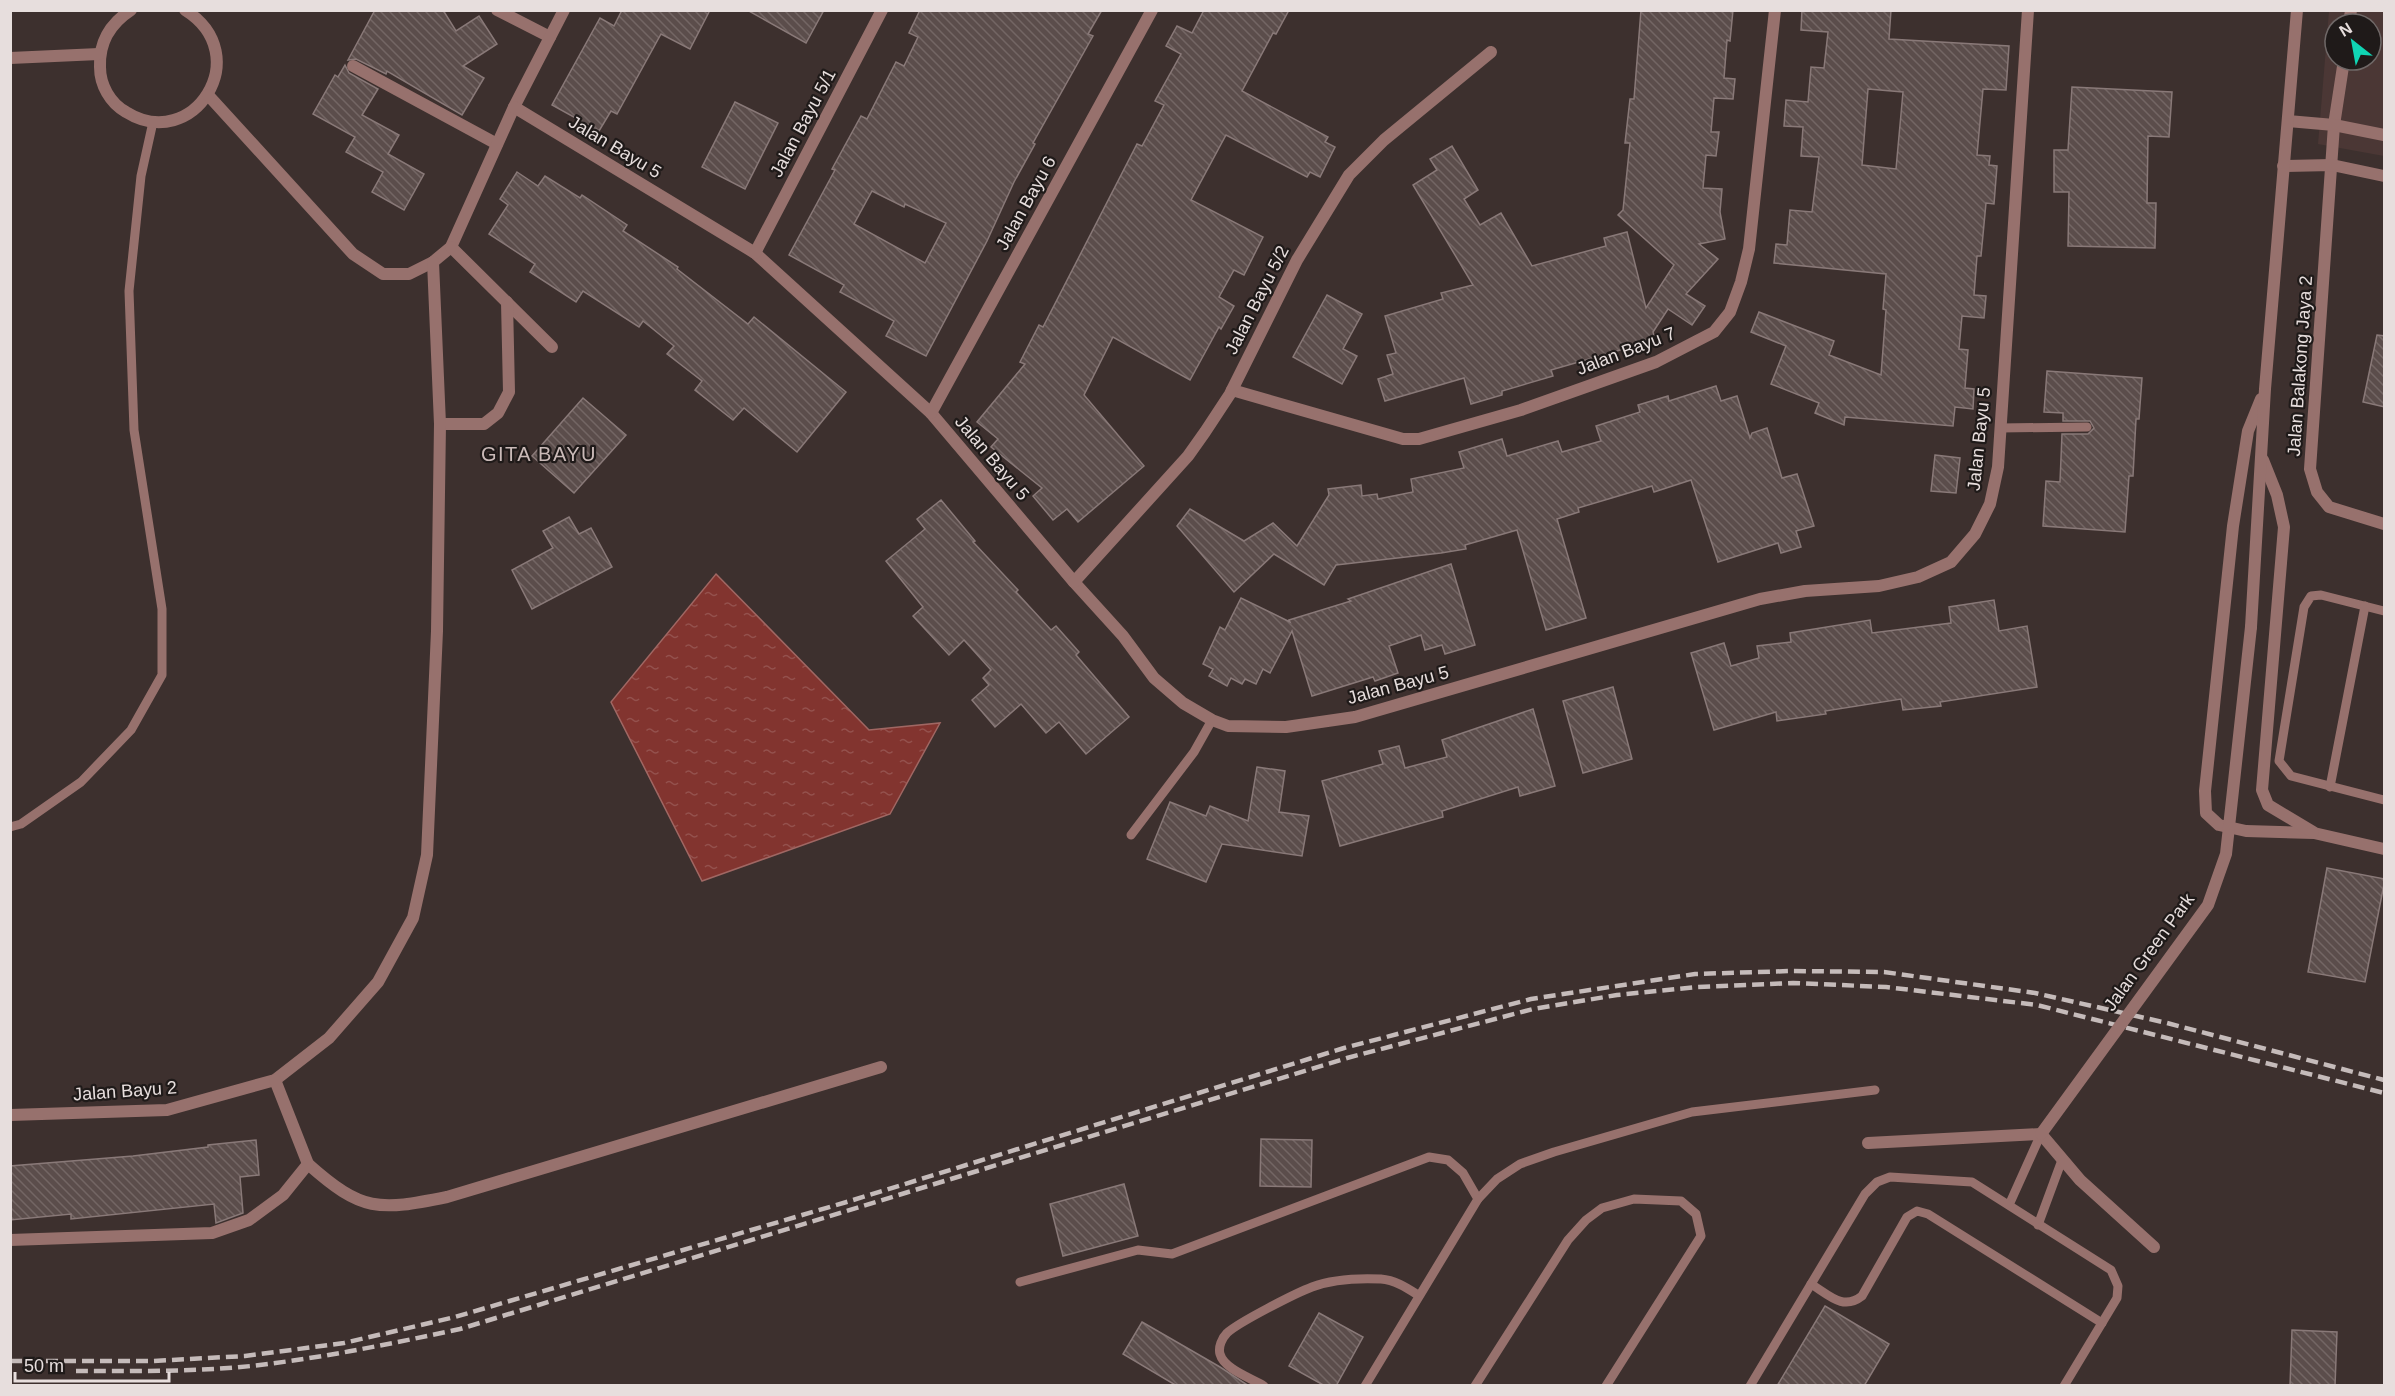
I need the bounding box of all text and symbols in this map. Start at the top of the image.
north arrow [2323,12,2383,72]
text: N [2336,19,2355,40]
street label: Jalan Bayu 5/1 [766,66,840,180]
street label: Jalan Bayu 5 [565,112,665,182]
street label: Jalan Bayu 6 [992,153,1060,253]
street label: Jalan Bayu 5/2 [1221,242,1293,358]
street label: Jalan Balakong Jaya 2 [2284,275,2316,457]
street label: Jalan Bayu 7 [1574,323,1678,379]
street label: Jalan Bayu 5 [1964,386,1994,492]
street label: Jalan Bayu 5 [951,412,1033,504]
district label: GITA BAYU [481,443,597,465]
street label: Jalan Bayu 5 [1345,662,1451,708]
street label: Jalan Green Park [2100,889,2199,1015]
street label: Jalan Bayu 2 [72,1077,178,1105]
scale bar [15,1345,170,1383]
text: 50 m [24,1356,64,1376]

